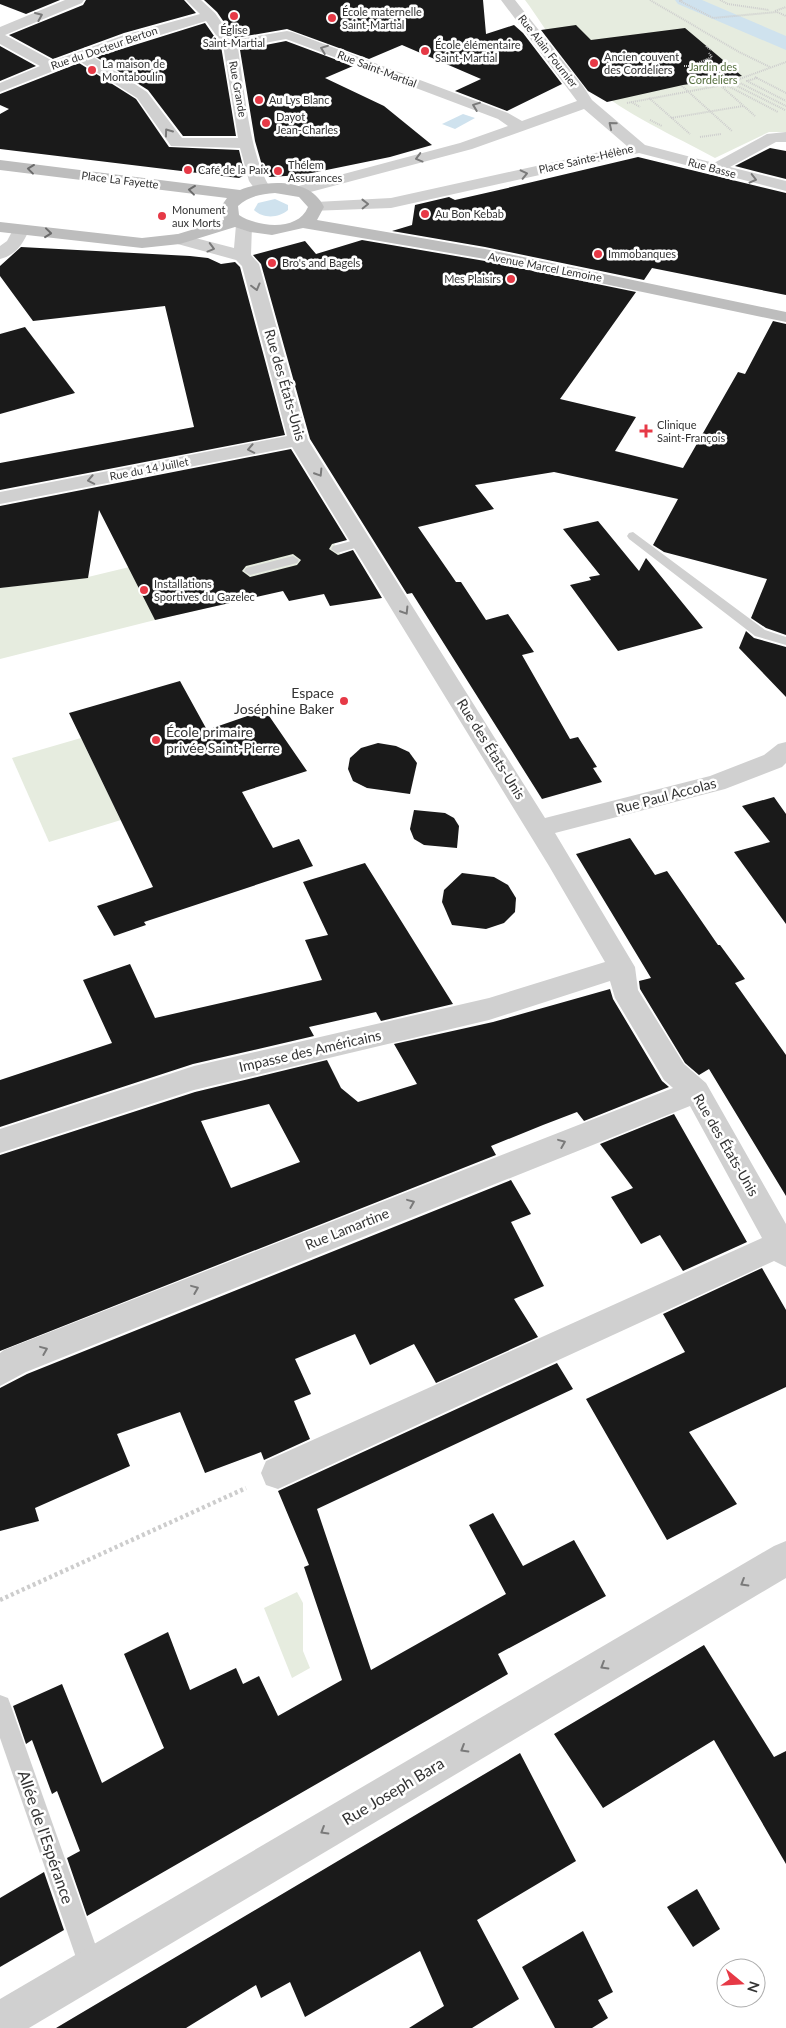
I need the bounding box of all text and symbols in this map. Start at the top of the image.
place label: École maternelle Saint-Martial [342,5,422,31]
marker: Église Saint-Martial [228,10,240,22]
one-way arrow [34,12,42,22]
marker: École maternelle Saint-Martial [326,12,338,24]
street label: Rue Alain Fournier [516,12,581,90]
street label: Rue du Docteur Berton [49,23,159,72]
place label: Église Saint-Martial [203,23,265,49]
place label: École élémentaire Saint-Martial [435,38,521,64]
one-way arrow [320,45,329,55]
marker: École élémentaire Saint-Martial [419,45,431,57]
street label: Rue Saint-Martial [336,47,419,90]
place label: Ancien couvent des Cordeliers [604,50,679,76]
place label: La maison de Montaboulin [102,57,165,83]
marker: Ancien couvent des Cordeliers [588,57,600,69]
street label: Rue Grande [227,60,250,118]
park label: Jardin des Cordeliers [688,60,738,86]
marker: La maison de Montaboulin [86,64,98,76]
place label: Au Lys Blanc [269,93,329,106]
marker: Au Lys Blanc [253,94,265,106]
one-way arrow [472,102,481,112]
place label: Dayot Jean-Charles [276,110,338,136]
marker: Dayot Jean-Charles [260,117,272,129]
one-way arrow [609,122,618,131]
one-way arrow [166,129,174,138]
street label: Place Sainte-Hélène [537,141,635,176]
one-way arrow [414,152,423,163]
street label: Rue Basse [687,155,738,180]
place label: Thélem Assurances [288,158,343,184]
place label: Café de la Paix [198,163,269,176]
one-way arrow [27,164,35,175]
marker: Café de la Paix [182,164,194,176]
marker: Thélem Assurances [272,165,284,177]
street label: Place La Fayette [81,168,160,191]
one-way arrow [520,169,529,180]
one-way arrow [749,173,757,183]
one-way arrow [188,185,196,196]
one-way arrow [361,198,369,209]
place label: Monument aux Morts [172,203,225,229]
place label: Au Bon Kebab [435,207,504,220]
marker: Au Bon Kebab [419,208,431,220]
marker: Monument aux Morts [156,210,168,222]
one-way arrow [45,227,53,238]
one-way arrow [206,242,215,252]
place label: Immobanques [608,247,676,260]
marker: Immobanques [592,248,604,260]
street label: Avenue Marcel Lemoine [487,249,603,284]
place label: Bro's and Bagels [282,256,361,269]
marker: Bro's and Bagels [266,257,278,269]
place label: Mes Plaisirs [444,272,501,285]
marker: Mes Plaisirs [505,273,517,285]
one-way arrow [251,282,261,291]
street label: Rue des États-Unis [261,327,310,443]
place label: Clinique Saint-François [657,418,725,444]
marker: Clinique Saint-François [639,424,653,438]
one-way arrow [246,443,255,454]
street label: Rue du 14 Juillet [108,454,189,483]
one-way arrow [313,467,322,477]
one-way arrow [87,475,95,485]
place label: Installations Sportives du Gazelec [154,577,255,603]
marker: Installations Sportives du Gazelec [138,584,150,596]
one-way arrow [399,605,408,615]
place label: Espace Joséphine Baker [234,684,334,717]
marker: Espace Joséphine Baker [338,695,350,707]
street label: Rue des États-Unis [454,695,529,802]
place label: École primaire privée Saint-Pierre [166,723,280,756]
marker: École primaire privée Saint-Pierre [150,734,162,746]
street label: Rue Paul Accolas [614,774,718,817]
street label: Impasse des Américains [237,1026,383,1075]
street label: Rue des États-Unis [690,1091,763,1199]
one-way arrow [557,1139,566,1150]
one-way arrow [406,1199,415,1210]
street label: Rue Lamartine [302,1204,391,1253]
one-way arrow [190,1285,199,1296]
one-way arrow [39,1345,48,1356]
one-way arrow [741,1577,750,1587]
one-way arrow [601,1659,610,1669]
one-way arrow [461,1742,470,1752]
street label: Rue Joseph Bara [338,1753,447,1828]
street label: Allée de l'Espérance [15,1768,78,1906]
one-way arrow [321,1825,330,1835]
north arrow [716,1958,766,2008]
text: N [744,1979,764,1995]

